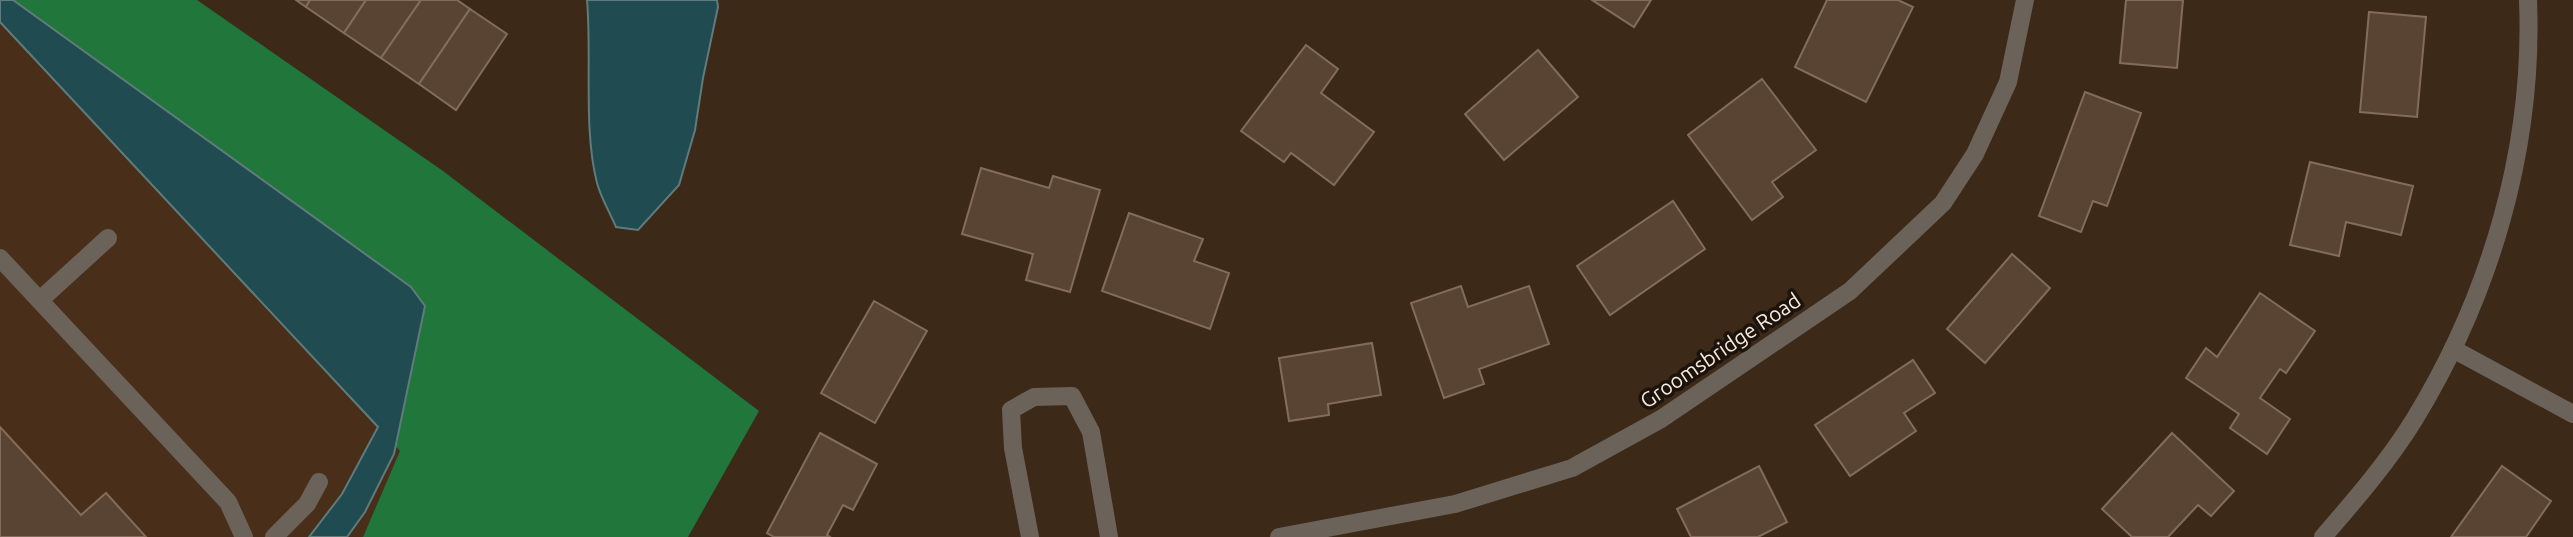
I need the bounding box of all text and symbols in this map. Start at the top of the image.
street label: Groomsbridge Road [1635,287,1805,413]

